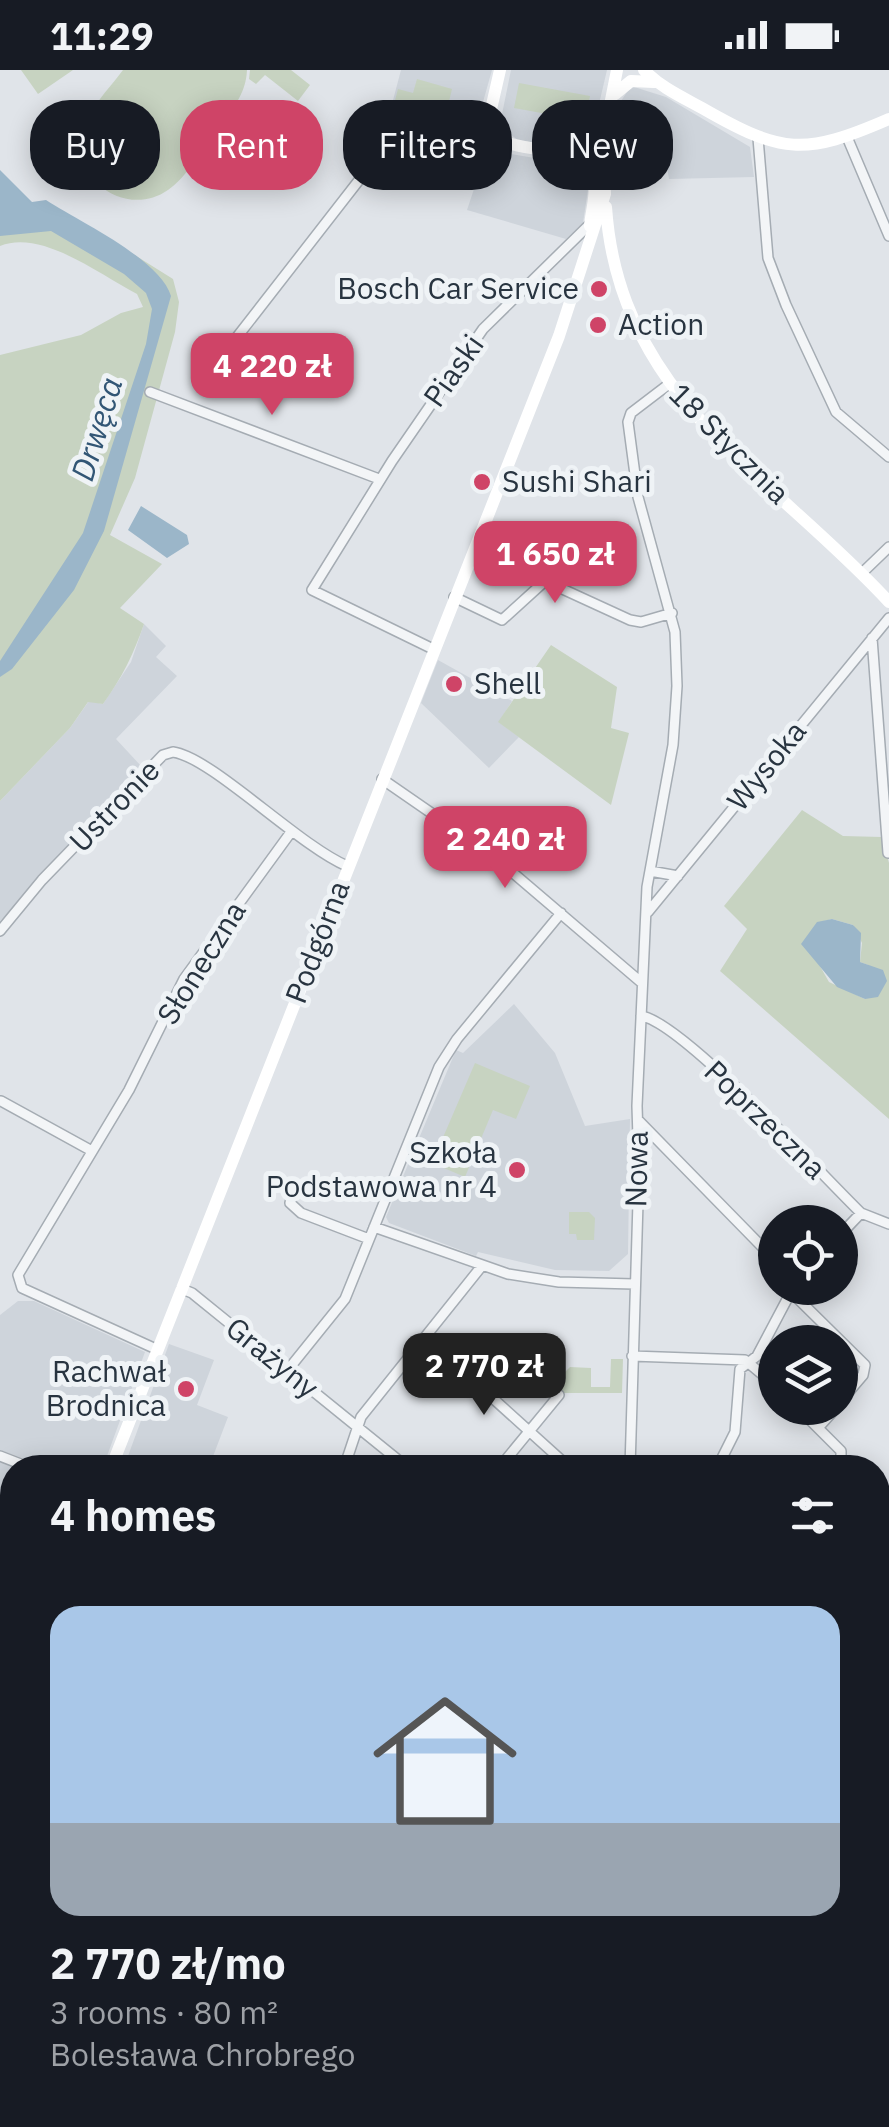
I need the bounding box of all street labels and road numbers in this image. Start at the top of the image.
street label: Piaski [414,326,492,414]
street label: 18 Stycznia [661,374,799,512]
street label: Wysoka [718,712,814,818]
street label: Ustronie [60,750,168,859]
street label: Podgórna [275,875,358,1008]
street label: Słoneczna [148,893,254,1031]
street label: Poprzeczna [697,1051,835,1187]
street label: Nowa [615,1130,656,1208]
street label: Grażyny [219,1308,327,1406]

